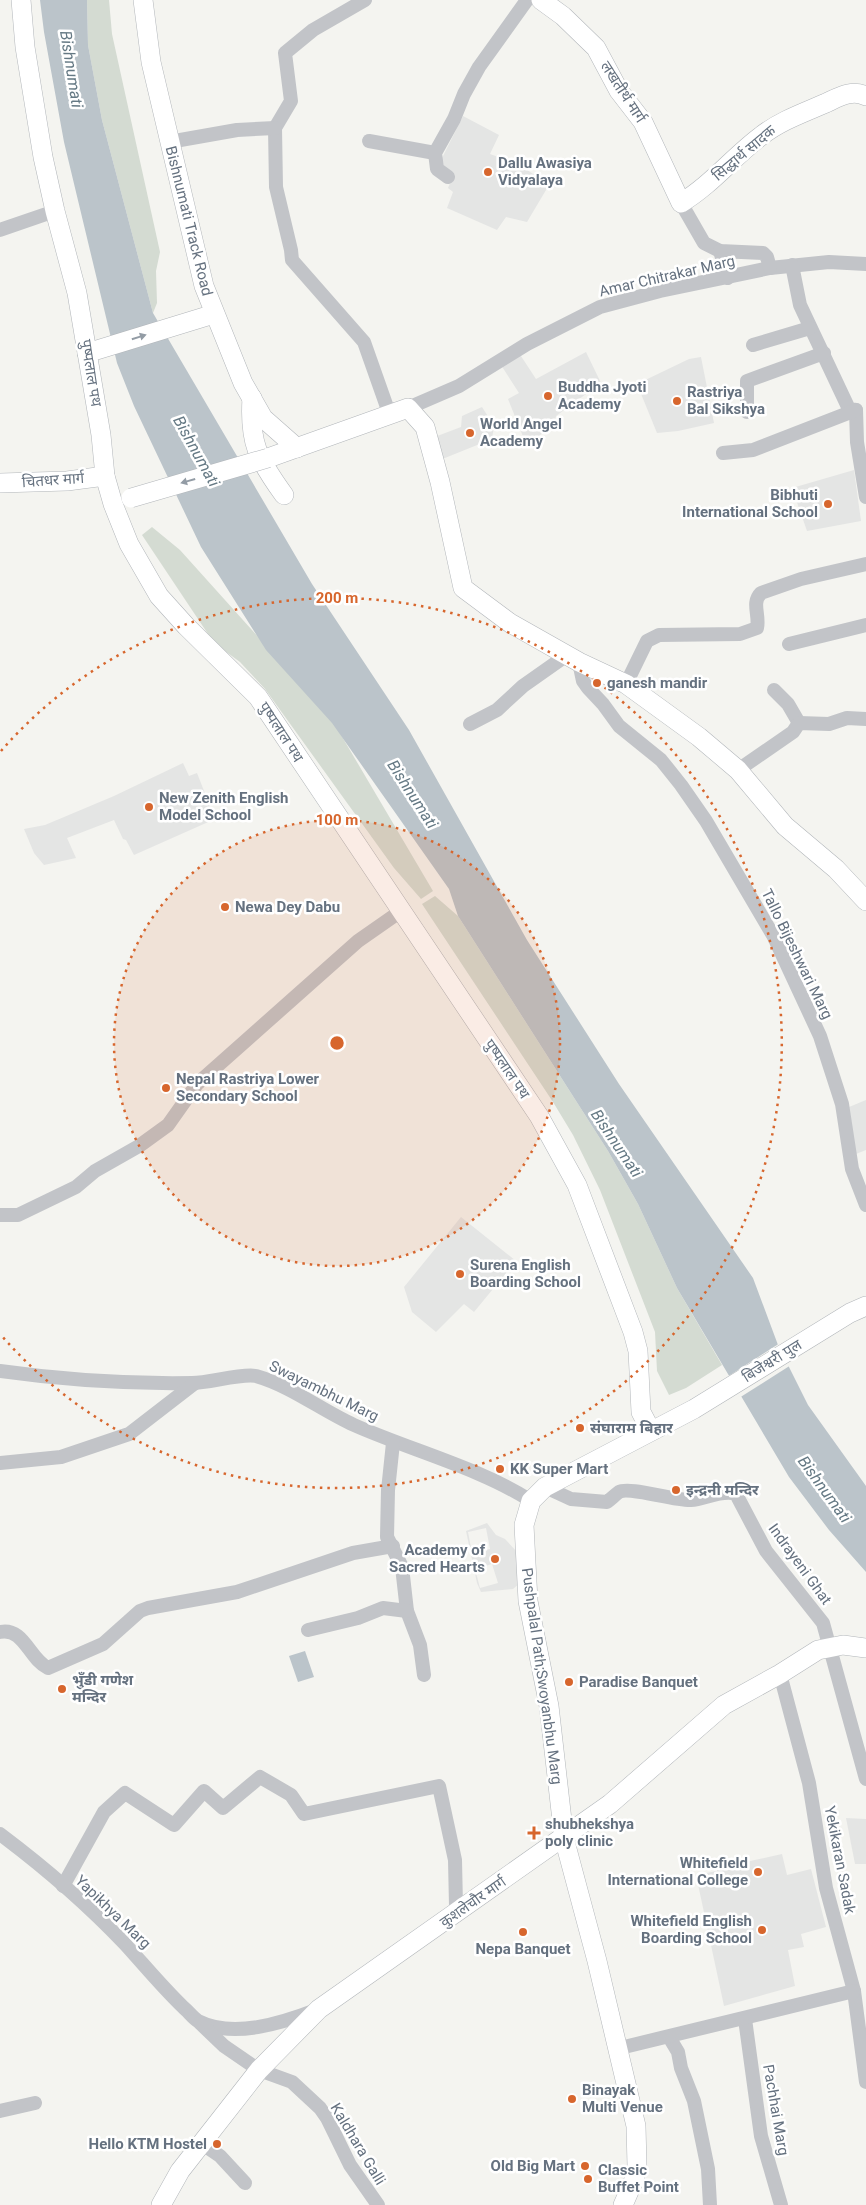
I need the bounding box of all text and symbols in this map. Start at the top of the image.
water label: Bishnumati [56,29,87,109]
street label: लखतीर्थ मार्ग [597,58,650,127]
street label: सिद्धार्थ सादक [709,121,780,185]
street label: Bishnumati Track Road [162,144,216,298]
place label: Dallu Awasiya Vidyalaya [498,154,592,189]
marker: Dallu Awasiya Vidyalaya [482,166,494,178]
street label: Amar Chitrakar Marg [597,252,737,300]
one-way arrow [132,333,147,340]
street label: पुष्पलाल पथ [76,338,105,409]
place label: Buddha Jyoti Academy [558,378,646,413]
place label: Rastriya Bal Sikshya [687,383,765,418]
marker: Buddha Jyoti Academy [542,390,554,402]
marker: Rastriya Bal Sikshya [671,395,683,407]
water label: Bishnumati [169,413,224,490]
place label: World Angel Academy [480,415,562,450]
marker: World Angel Academy [464,427,476,439]
street label: चितधर मार्ग [21,469,86,491]
one-way arrow [180,478,195,486]
place label: Bibhuti International School [682,486,818,521]
marker: Bibhuti International School [822,498,834,510]
text: 200 m [316,589,358,607]
place label: ganesh mandir [607,674,708,692]
marker: ganesh mandir [591,677,603,689]
street label: पुष्पलाल पथ [254,699,307,766]
water label: Bishnumati [383,756,442,832]
place label: New Zenith English Model School [159,789,289,824]
marker: New Zenith English Model School [143,801,155,813]
text: 100 m [316,811,358,829]
street label: Tallo Bijeshwari Marg [758,886,836,1022]
place label: Newa Dey Dabu [235,898,340,916]
marker: Newa Dey Dabu [219,901,231,913]
centre of rings [328,1034,346,1052]
street label: पुष्पलाल पथ [480,1036,534,1103]
place label: Nepal Rastriya Lower Secondary School [176,1070,320,1105]
marker: Nepal Rastriya Lower Secondary School [160,1082,172,1094]
water label: Bishnumati [587,1106,646,1181]
place label: Surena English Boarding School [470,1256,581,1291]
marker: Surena English Boarding School [454,1268,466,1280]
street label: बिजेश्वरी पुल [739,1335,806,1387]
street label: Swayambhu Marg [266,1357,382,1425]
place label: संघाराम बिहार [590,1419,673,1437]
marker: संघाराम बिहार [574,1422,586,1434]
water label: Bishnumati [794,1452,855,1527]
place label: KK Super Mart [510,1460,608,1478]
marker: KK Super Mart [494,1463,506,1475]
place label: इन्द्रनी मन्दिर [686,1481,759,1499]
marker: इन्द्रनी मन्दिर [670,1484,682,1496]
street label: Indrayeni Ghat [765,1520,835,1608]
place label: Academy of Sacred Hearts [389,1541,486,1576]
marker: Academy of Sacred Hearts [489,1553,501,1565]
street label: Pushpalal Path;Swoyanbhu Marg [518,1566,566,1786]
place label: भुँडी गणेश मन्दिर [72,1671,134,1706]
place label: Paradise Banquet [579,1673,698,1691]
marker: Paradise Banquet [563,1676,575,1688]
marker: भुँडी गणेश मन्दिर [56,1683,68,1695]
street label: Yekikaran Sadak [821,1804,859,1916]
place label: shubhekshya poly clinic [545,1815,634,1850]
marker: shubhekshya poly clinic [527,1826,541,1840]
place label: Whitefield International College [607,1854,748,1889]
marker: Whitefield International College [752,1866,764,1878]
street label: Yapikhya Marg [71,1871,155,1953]
street label: कुशलेचौर मार्ग [437,1872,511,1932]
place label: Whitefield English Boarding School [630,1912,752,1947]
marker: Whitefield English Boarding School [756,1924,768,1936]
marker: Nepa Banquet [517,1926,529,1938]
place label: Nepa Banquet [476,1940,570,1958]
street label: Pachhai Marg [759,2063,793,2157]
place label: Binayak Multi Venue [582,2081,663,2116]
marker: Binayak Multi Venue [566,2093,578,2105]
street label: Kaldhara Galli [327,2100,389,2188]
place label: Hello KTM Hostel [89,2135,207,2153]
marker: Hello KTM Hostel [211,2138,223,2150]
place label: Old Big Mart [491,2157,575,2175]
marker: Old Big Mart [579,2160,591,2172]
place label: Classic Buffet Point [598,2161,679,2196]
marker: Classic Buffet Point [582,2173,594,2185]

